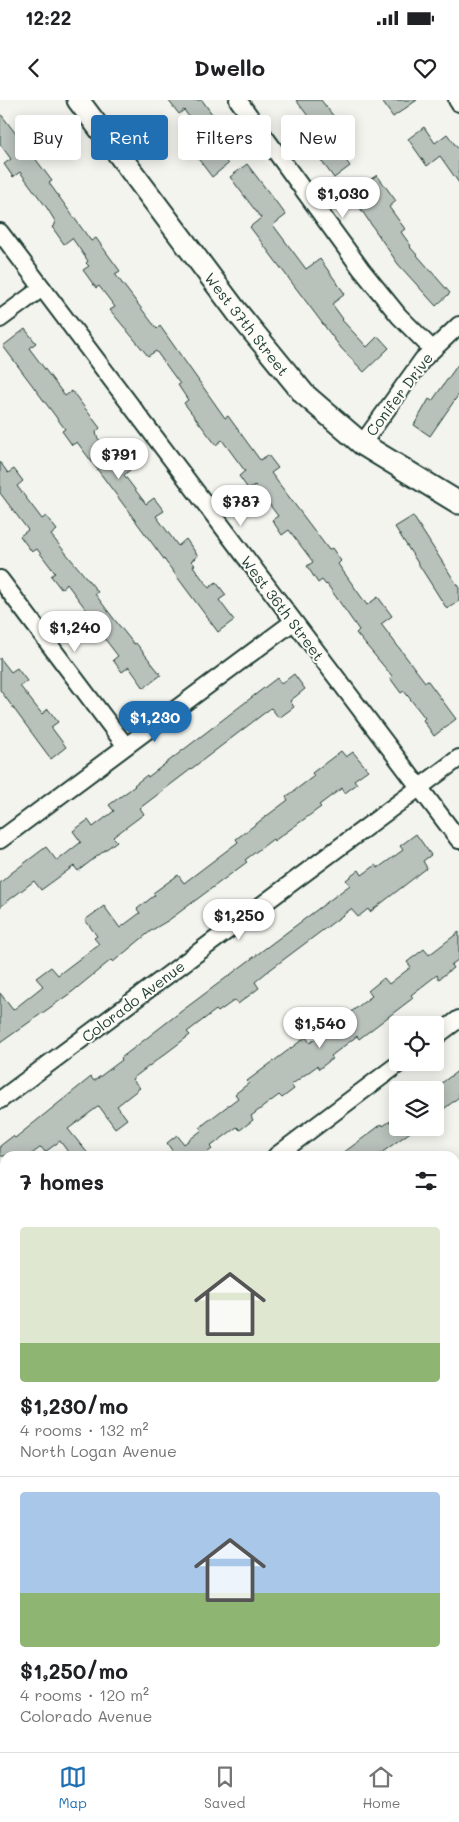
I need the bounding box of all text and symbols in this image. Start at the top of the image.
text: 12:22 [25,5,71,30]
text: Dwello [194,53,265,82]
icon: back [20,54,48,82]
icon: heart [411,54,439,82]
chip: Buy [15,115,81,160]
chip: Rent [91,115,168,160]
chip: Filters [178,115,271,160]
chip: New [281,115,355,160]
pin: $1,030 [302,176,384,219]
text: $1,030 [317,182,369,203]
street label: West 37th Street [200,268,294,380]
street label: Conifer Drive [361,348,437,440]
pin: $791 [89,438,149,480]
text: $791 [101,443,137,464]
pin: $787 [211,484,271,527]
text: $787 [222,490,260,511]
street label: West 36th Street [237,551,329,665]
pin: $1,240 [34,610,116,653]
text: $1,240 [49,616,101,637]
pin: $1,230 [114,700,196,743]
text: $1,230 [130,706,180,727]
pin: $1,250 [198,898,280,941]
text: $1,250 [214,904,264,925]
street label: Colorado Avenue [77,956,189,1046]
pin: $1,540 [279,1006,361,1049]
text: $1,540 [294,1012,346,1033]
map controls [389,1016,444,1136]
button: locate [389,1016,444,1071]
button: layers [389,1081,444,1136]
icon: filters [412,1167,440,1195]
text: 7 homes [20,1168,104,1195]
icon: home [185,1259,275,1349]
text: $1,230/mo [20,1392,128,1419]
text: 4 rooms · 132 m² [20,1419,149,1440]
text: North Logan Avenue [20,1440,177,1461]
icon: home [185,1525,275,1615]
text: $1,250/mo [20,1657,128,1684]
text: 4 rooms · 120 m² [20,1684,149,1705]
text: Colorado Avenue [20,1705,153,1726]
tab: Map [58,1763,87,1812]
tab: Saved [204,1763,245,1812]
tab: Home [362,1763,401,1812]

